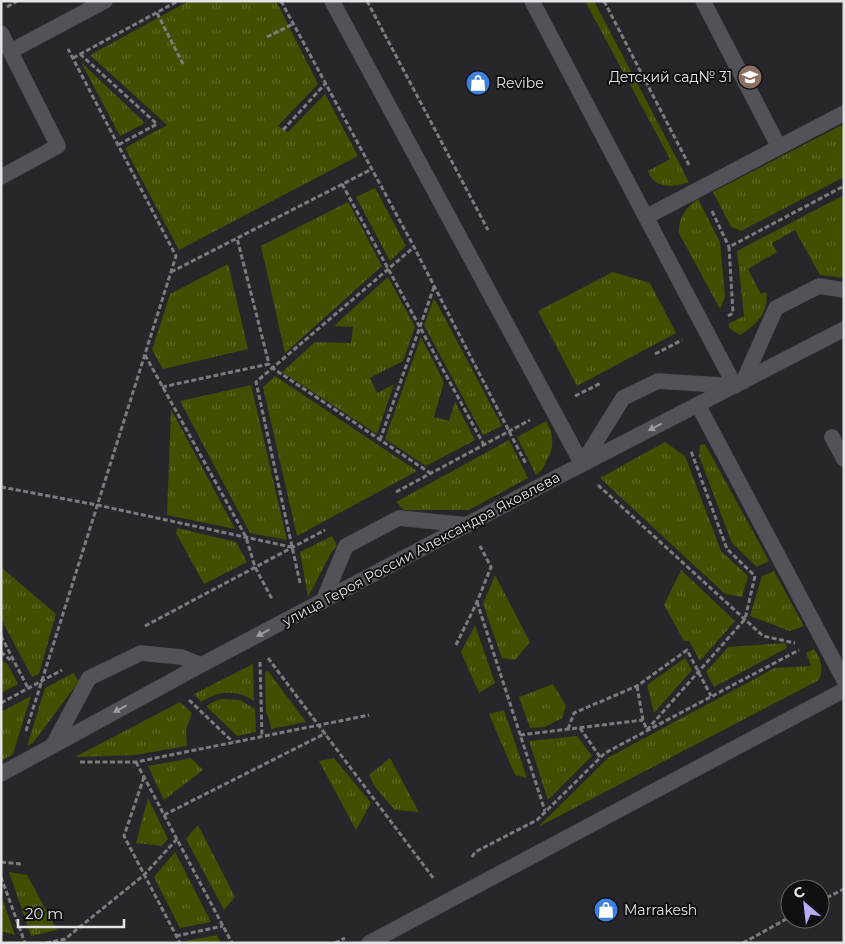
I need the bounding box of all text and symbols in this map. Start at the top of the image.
school or university icon: Детский сад№ 31 [737,64,763,90]
place label: Детский сад№ 31 [609,68,732,86]
shop icon: Revibe [465,70,491,96]
place label: Revibe [496,74,544,92]
one-way arrow [647,423,662,431]
street label: улица Героя России Александра Яковлева [278,468,563,631]
one-way arrow [256,629,270,637]
one-way arrow [112,705,127,713]
north arrow [780,879,830,929]
text: С [790,882,808,903]
scale bar [18,896,124,928]
shop icon: Marrakesh [593,897,619,923]
place label: Marrakesh [624,901,697,919]
text: 20 m [25,904,63,923]

